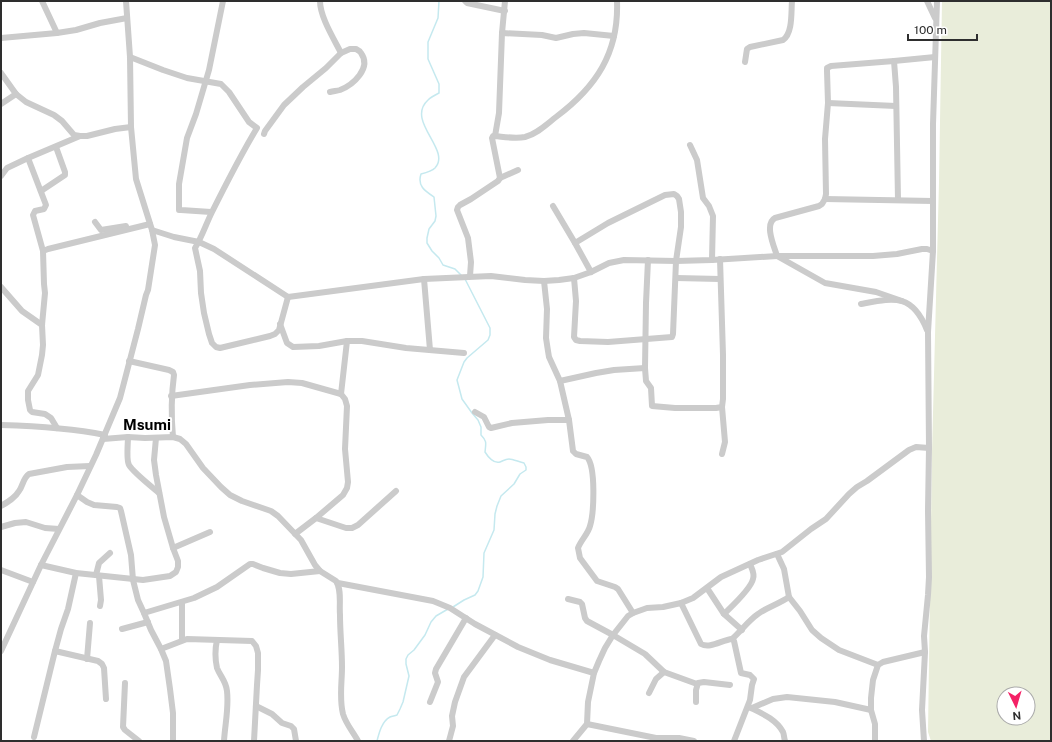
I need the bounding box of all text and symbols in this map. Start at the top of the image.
scale bar [908,16,977,42]
text: 100 m [914,23,947,37]
district label: Msumi [123,416,171,433]
north arrow [996,686,1036,726]
text: N [1012,710,1022,722]

